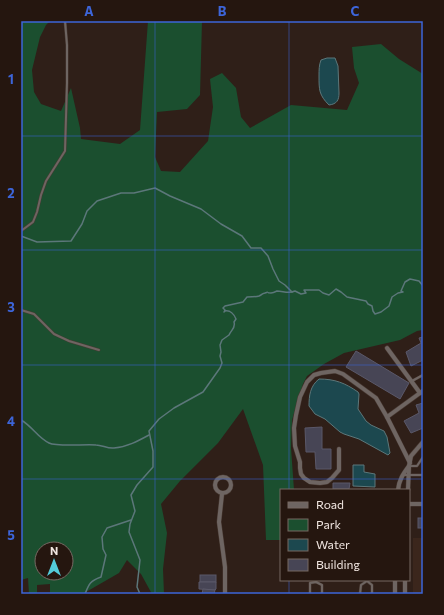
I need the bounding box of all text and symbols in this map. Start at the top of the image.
text: A [84,3,94,19]
text: B [218,3,227,19]
text: C [351,3,360,19]
text: 1 [8,71,14,87]
text: 2 [7,185,15,201]
text: 3 [7,299,15,315]
text: 4 [7,413,15,429]
legend [280,489,410,581]
text: Road [316,497,344,511]
text: Park [316,517,342,531]
text: 5 [7,527,15,543]
text: Water [316,537,350,551]
north arrow [34,541,74,581]
text: N [50,544,58,557]
text: Building [316,557,360,571]

